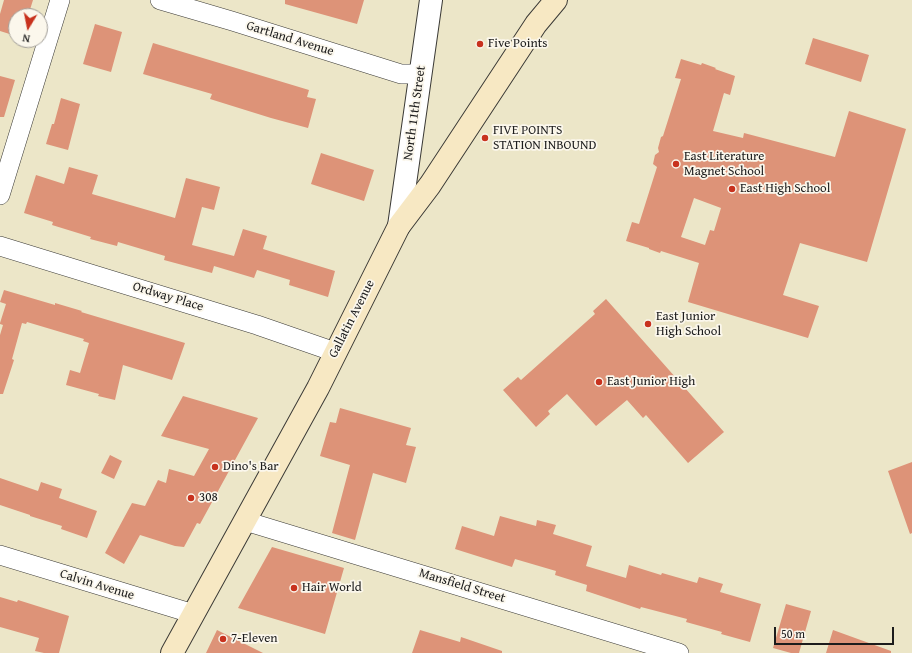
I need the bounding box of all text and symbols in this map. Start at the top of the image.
north arrow [8,8,48,48]
street label: Gartland Avenue [244,18,336,60]
text: N [21,30,31,47]
place label: Five Points [488,36,547,52]
marker: Five Points [475,39,485,49]
street label: North 11th Street [401,65,429,161]
place label: FIVE POINTS STATION INBOUND [493,123,596,154]
marker: FIVE POINTS STATION INBOUND [480,133,490,143]
place label: East Literature Magnet School [684,149,764,180]
marker: East Literature Magnet School [671,159,681,169]
place label: East High School [740,181,830,197]
marker: East High School [727,184,737,194]
street label: Gallatin Avenue [326,277,378,361]
street label: Ordway Place [131,279,205,315]
place label: East Junior High School [656,309,721,340]
marker: East Junior High School [643,319,653,329]
place label: East Junior High [607,374,695,390]
marker: East Junior High [594,377,604,387]
place label: Dino's Bar [223,459,279,475]
marker: Dino's Bar [210,462,220,472]
place label: 308 [199,490,218,506]
marker: 308 [186,493,196,503]
street label: Mansfield Street [417,565,507,607]
street label: Calvin Avenue [58,566,136,604]
place label: Hair World [302,580,362,596]
marker: Hair World [289,583,299,593]
scale bar [776,619,896,645]
text: 50 m [781,625,805,642]
place label: 7-Eleven [231,631,278,647]
marker: 7-Eleven [218,634,228,644]

